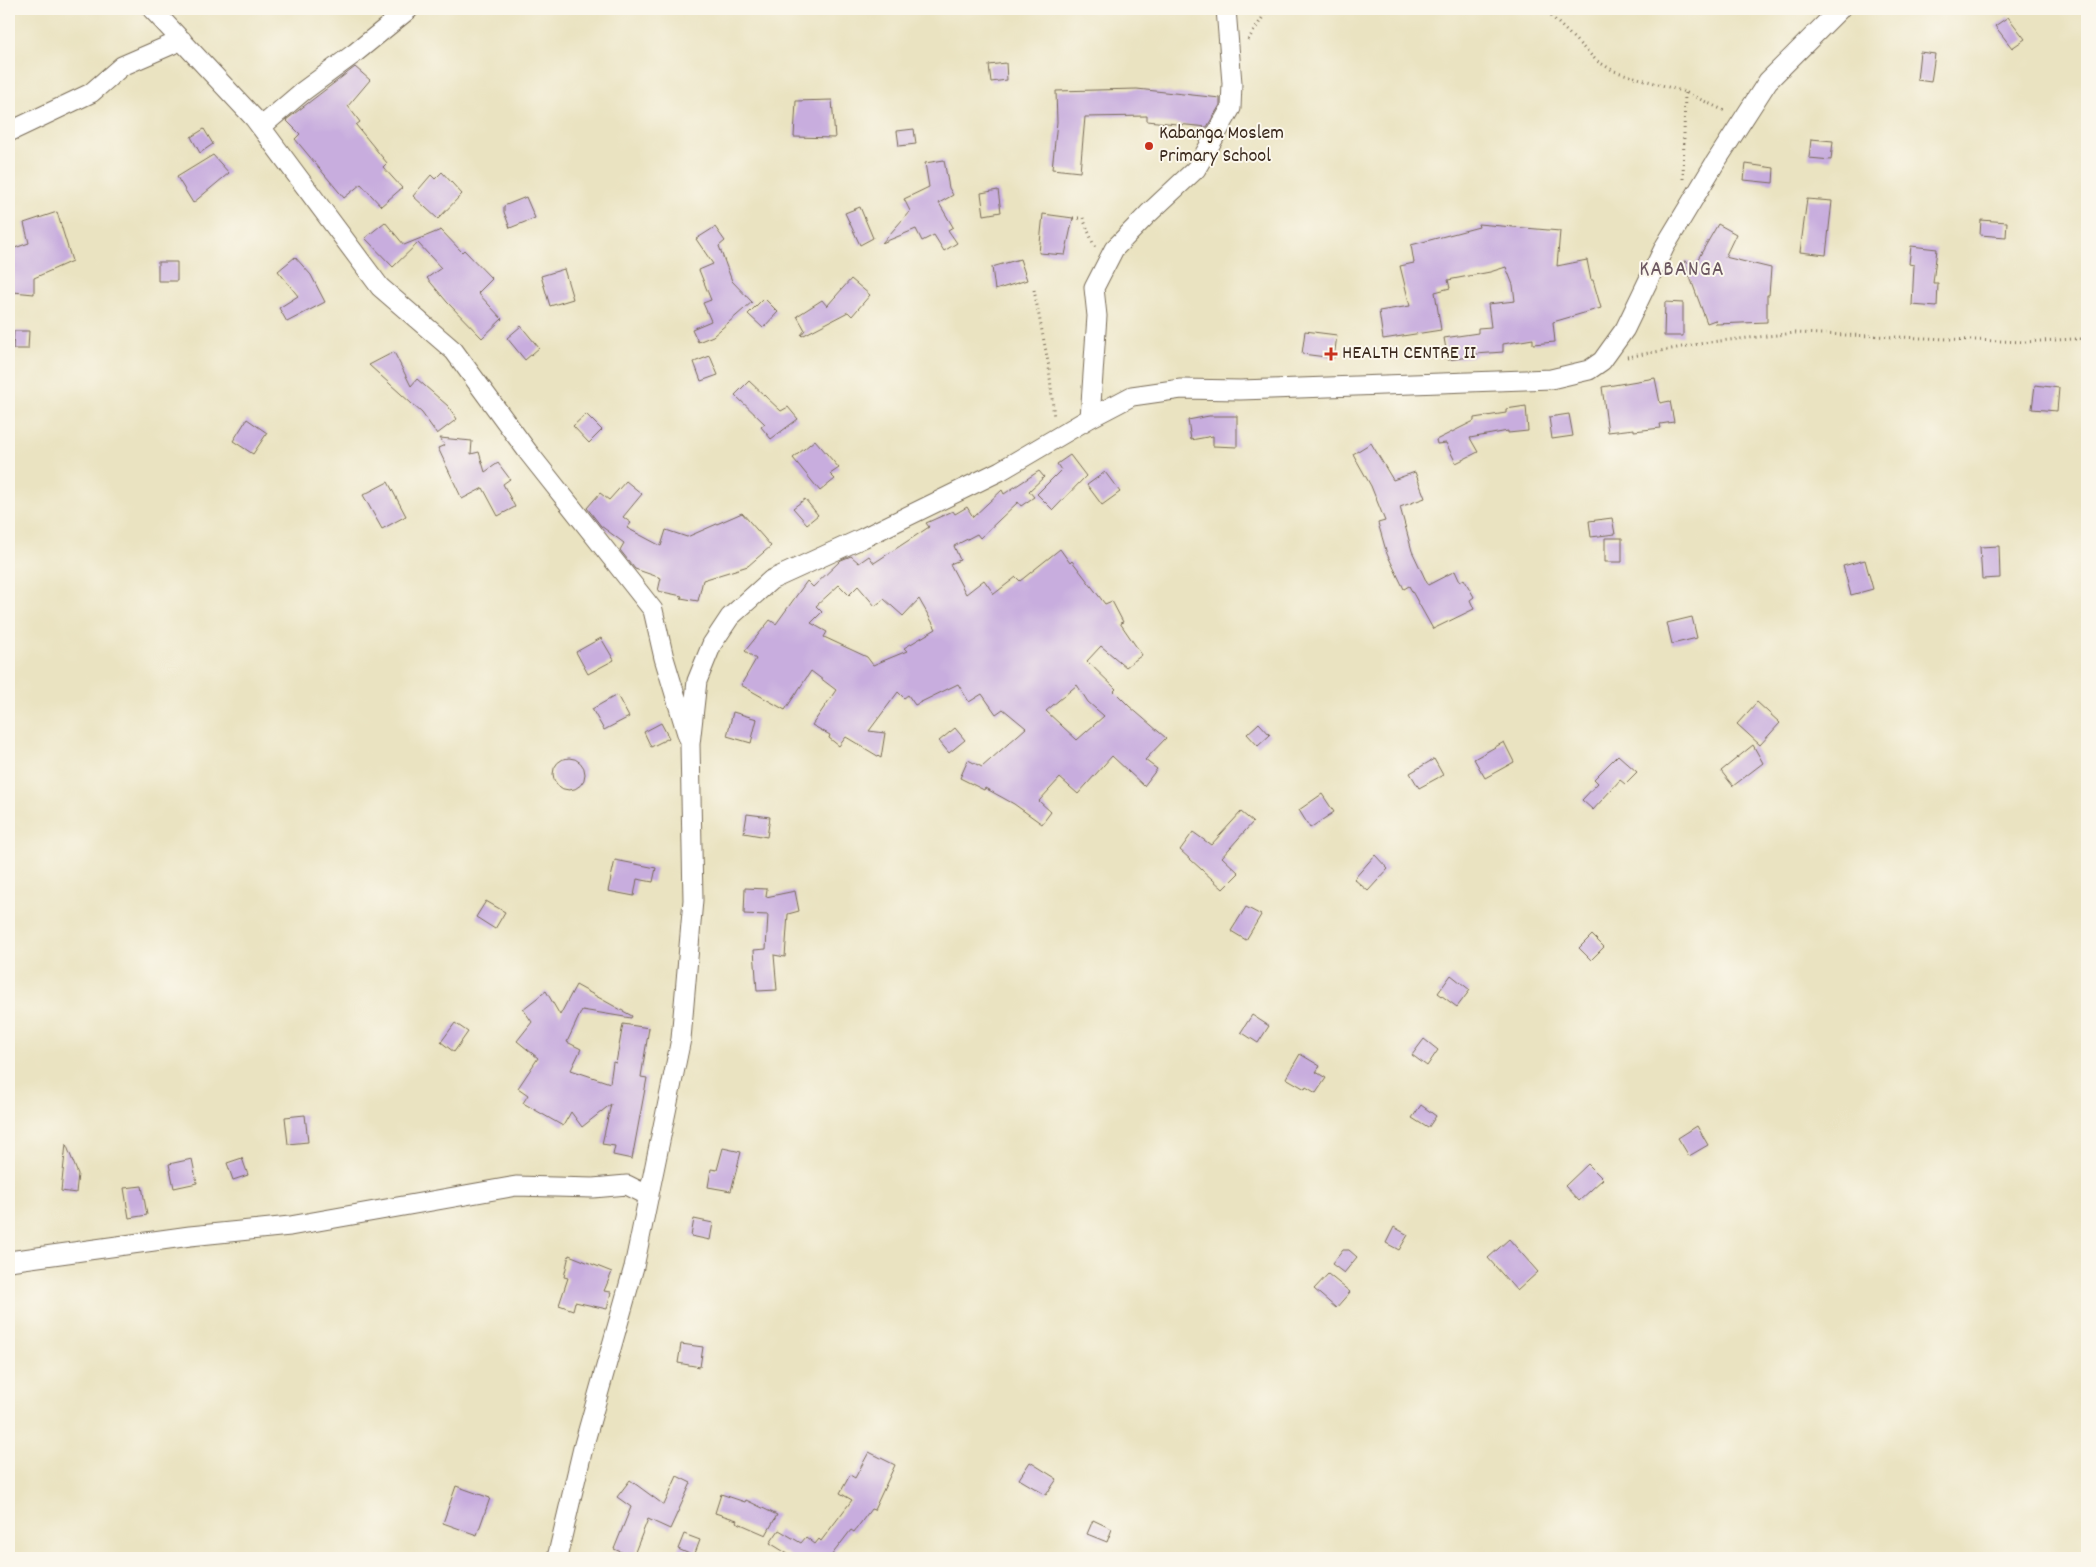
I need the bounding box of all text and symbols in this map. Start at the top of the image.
place label: Kabanga Moslem Primary School [1159,120,1284,171]
marker: Kabanga Moslem Primary School [1143,140,1155,152]
district label: KABANGA [1639,255,1725,286]
place label: HEALTH CENTRE II [1342,340,1476,368]
marker: HEALTH CENTRE II [1324,347,1338,361]

